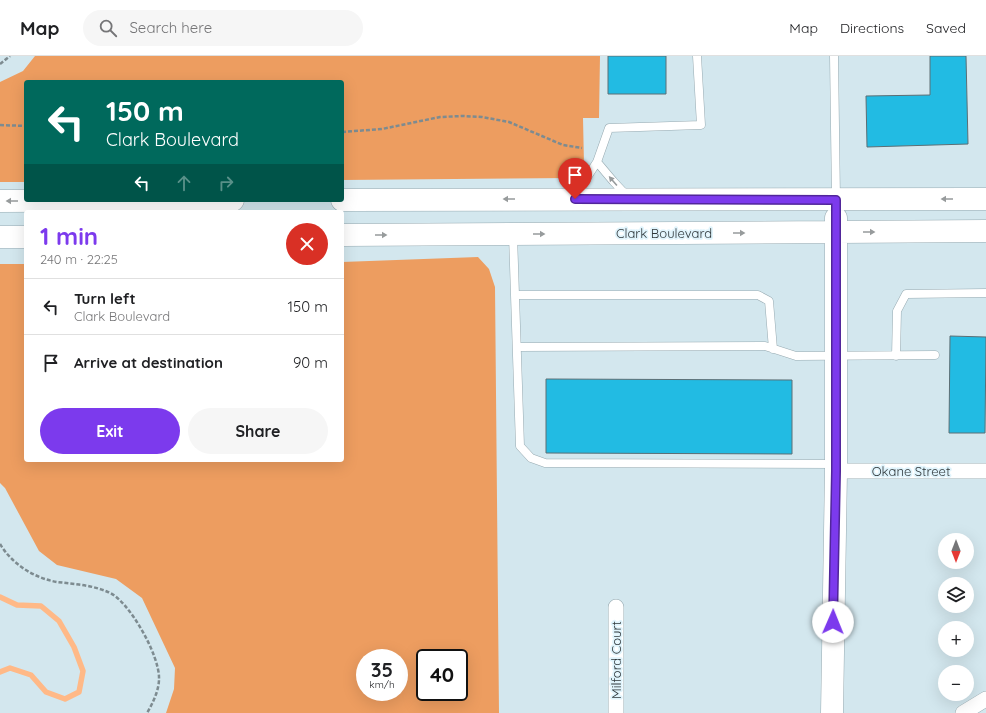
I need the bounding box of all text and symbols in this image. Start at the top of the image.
search box [83,10,363,46]
text: Map [20,16,59,40]
icon: search [97,17,119,39]
text: Search here [129,18,212,37]
text: Map [789,19,818,37]
text: Directions [840,19,904,37]
text: Saved [926,19,966,37]
text: 150 m [106,93,184,128]
icon: left [40,96,92,148]
text: Clark Boulevard [106,128,239,151]
pin [558,158,592,199]
icon: arrive [564,164,586,186]
icon: left [131,172,153,194]
icon: ahead [173,172,195,194]
icon: right [215,172,237,194]
one-way arrow [608,176,617,186]
one-way arrow [502,196,515,202]
one-way arrow [940,196,953,202]
one-way arrow [6,197,18,204]
text: 1 min [40,221,98,251]
button: close [286,223,328,265]
street label: Clark Boulevard [616,225,712,241]
one-way arrow [733,229,745,236]
one-way arrow [863,229,876,235]
one-way arrow [375,231,387,238]
one-way arrow [533,231,546,237]
text: 240 m · 22:25 [40,251,118,267]
text: Turn left [74,289,136,308]
icon: left [40,296,62,318]
text: 150 m [288,297,328,316]
text: Clark Boulevard [74,308,170,324]
icon: arrive [40,352,62,374]
text: Arrive at destination [74,353,223,372]
text: 90 m [293,353,328,372]
button: Exit [40,408,180,454]
button: Share [188,408,328,454]
street label: Okane Street [872,463,950,479]
north arrow [938,533,974,569]
map controls [938,533,974,701]
button: layers [938,577,974,613]
position arrow [812,601,854,643]
street label: Milford Court [608,621,624,699]
button: + [938,621,974,657]
speed limit sign: 40 [416,649,468,701]
text: 35 [371,657,393,682]
button: − [938,665,974,701]
text: km/h [369,678,395,691]

